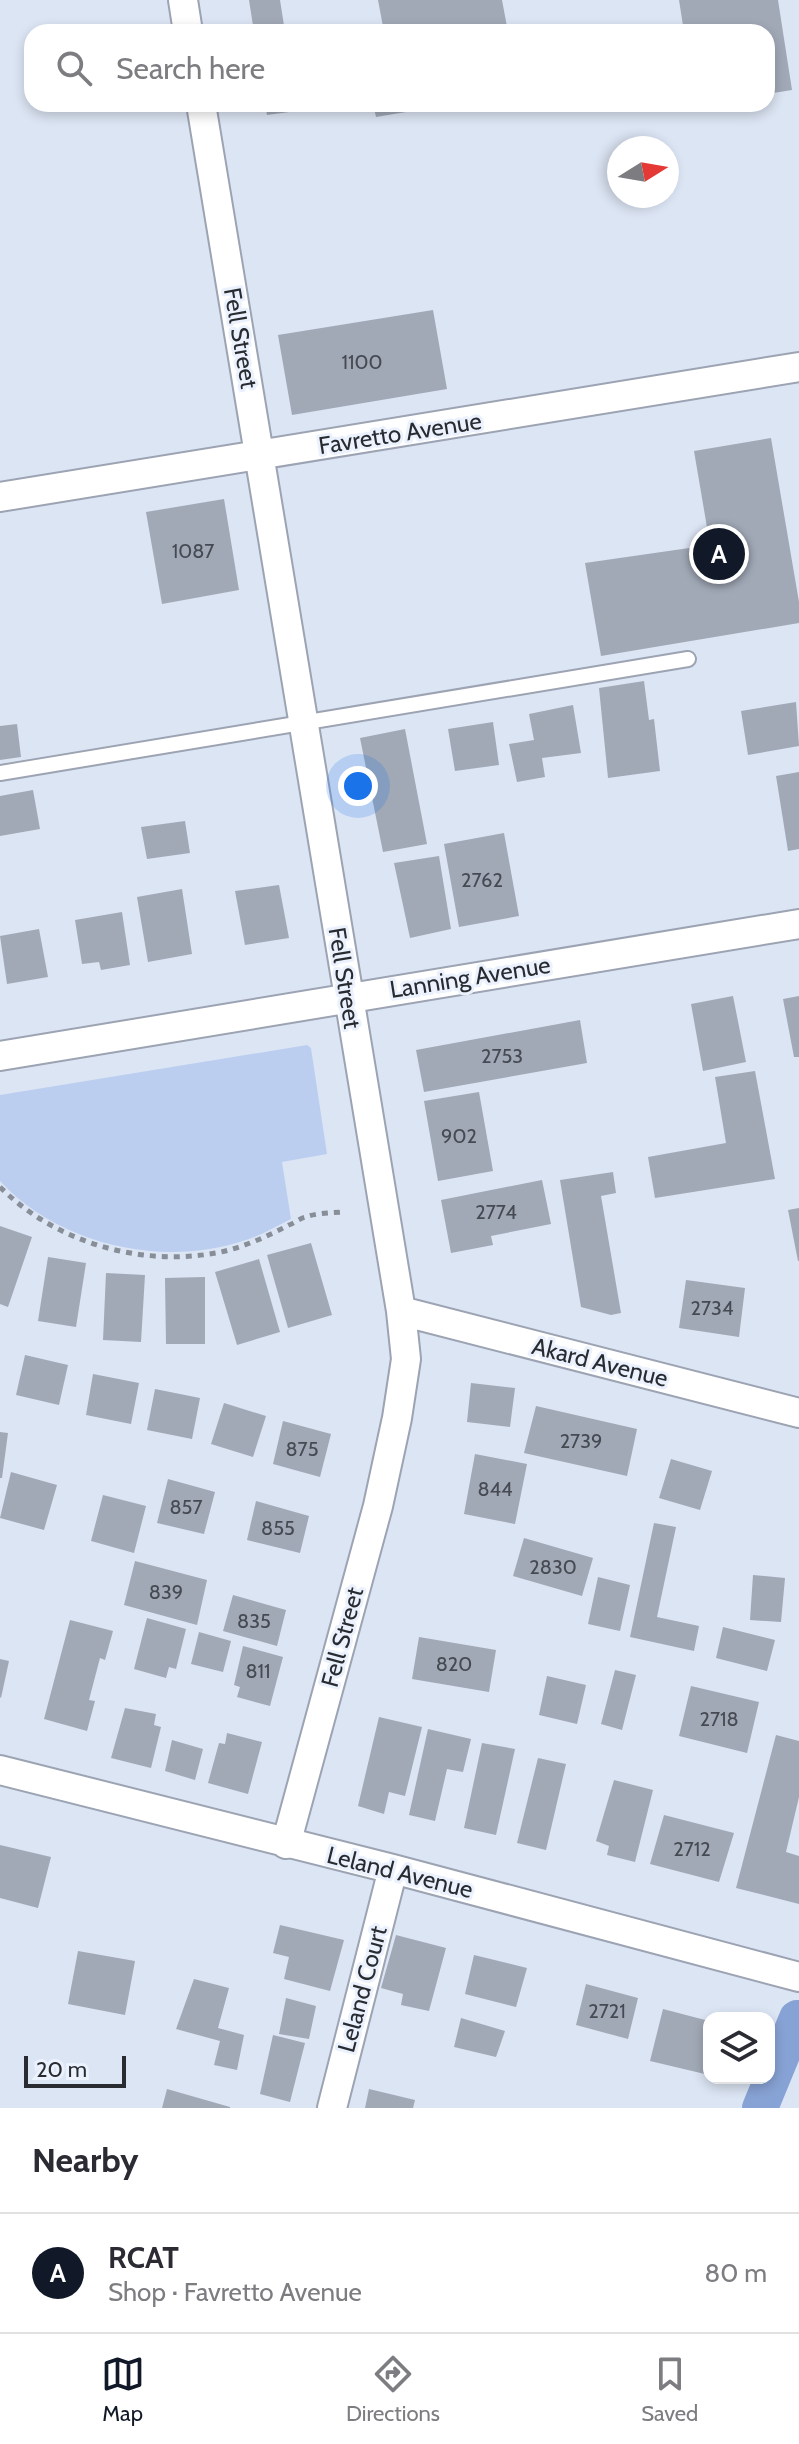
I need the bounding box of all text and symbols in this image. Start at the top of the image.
search box [24,24,775,112]
icon: search [52,46,96,90]
text: Search here [116,50,265,87]
north arrow [607,136,679,208]
street label: Fell Street [218,285,264,391]
house number: 1100 [342,350,382,374]
street label: Favretto Avenue [317,406,483,460]
pin: A [693,524,745,584]
house number: 1087 [172,539,214,563]
your location [338,766,378,806]
house number: 2762 [461,868,503,892]
street label: Fell Street [323,925,367,1031]
street label: Lanning Avenue [388,950,552,1004]
house number: 2753 [481,1044,523,1068]
house number: 902 [441,1124,477,1148]
house number: 2774 [475,1200,517,1224]
house number: 2734 [691,1296,734,1320]
street label: Akard Avenue [529,1331,671,1393]
house number: 2739 [560,1429,602,1453]
house number: 875 [286,1437,319,1461]
house number: 844 [477,1477,513,1501]
house number: 857 [170,1495,203,1519]
house number: 855 [261,1516,295,1540]
house number: 2830 [529,1555,577,1579]
house number: 839 [149,1580,183,1604]
street label: Fell Street [315,1584,369,1690]
house number: 835 [237,1609,271,1633]
house number: 820 [436,1652,472,1676]
house number: 811 [245,1659,271,1683]
house number: 2718 [699,1707,739,1731]
house number: 2712 [673,1837,711,1861]
street label: Leland Avenue [324,1840,476,1904]
street label: Leland Court [331,1923,393,2055]
house number: 2721 [588,1999,626,2023]
map controls [703,2012,775,2084]
button: layers [703,2012,775,2084]
scale bar [24,2052,126,2088]
text: 20 m [36,2056,87,2083]
text: Nearby [32,2139,139,2181]
text: RCAT [108,2239,179,2276]
text: A [50,2257,66,2289]
text: 80 m [704,2257,767,2289]
text: Shop · Favretto Avenue [108,2276,362,2308]
tab: Map [101,2352,145,2427]
tab: Directions [346,2352,440,2427]
tab: Saved [641,2352,698,2427]

